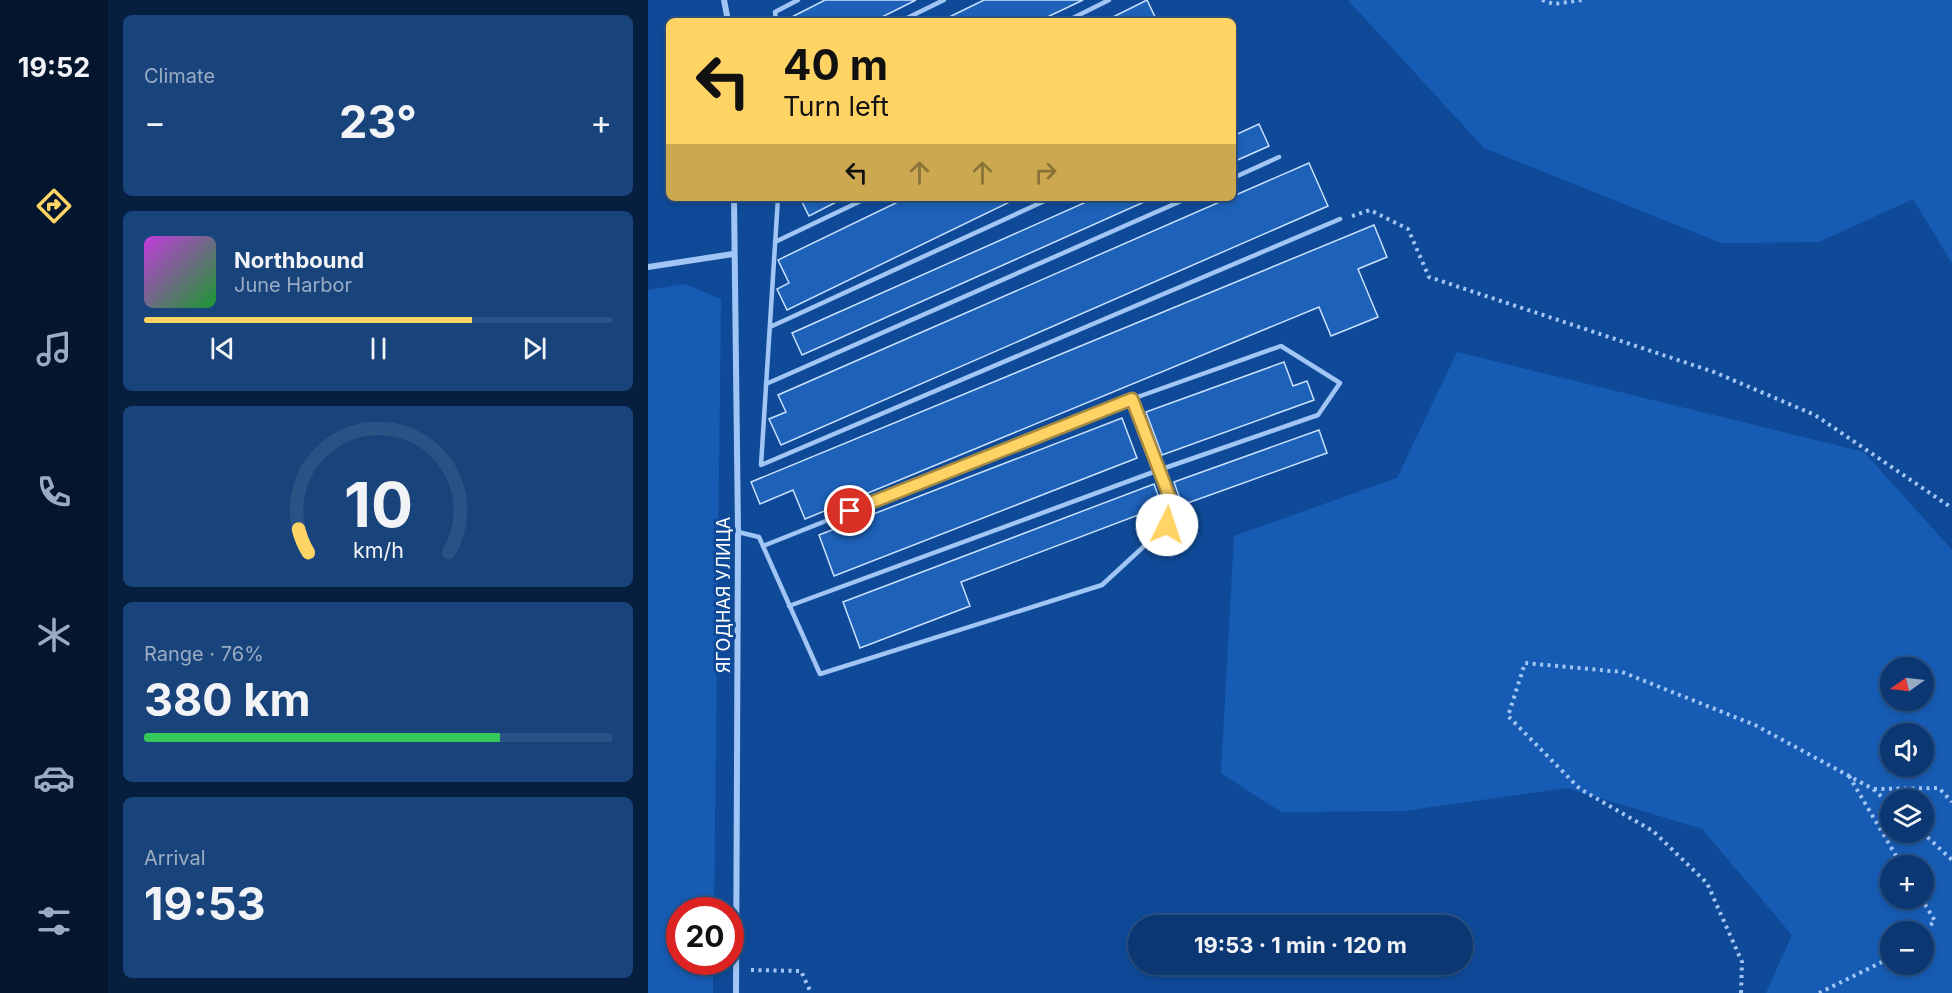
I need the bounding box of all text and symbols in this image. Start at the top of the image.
text: 40 m [783,39,888,90]
icon: left [684,42,762,120]
text: 19:52 [18,51,90,84]
text: Climate [144,64,215,88]
text: Turn left [783,90,889,123]
text: 23° [339,94,417,149]
text: − [144,102,166,142]
text: + [590,102,612,142]
icon: left [840,156,873,189]
icon: ahead [903,156,936,189]
icon: ahead [966,156,999,189]
icon: right [1029,156,1062,189]
icon: directions [33,185,75,227]
text: Northbound [234,247,364,273]
text: June Harbor [234,273,352,297]
icon: music [33,328,75,370]
icon: previous [206,332,239,365]
icon: pause [362,332,395,365]
icon: next [518,332,551,365]
text: 10 [344,468,412,543]
icon: phone [33,471,75,513]
pin [824,485,875,536]
position arrow [1135,493,1199,557]
icon: arrive [833,494,866,527]
street label: ЯГОДНАЯ УЛИЦА [713,517,734,673]
text: km/h [353,538,403,564]
icon: climate [33,614,75,656]
text: Range · 76% [144,642,264,666]
north arrow [1880,657,1934,711]
map controls [1880,657,1934,975]
text: 380 km [144,672,311,727]
button: sound [1880,723,1934,777]
icon: car [33,757,75,799]
button: layers [1880,789,1934,843]
text: Arrival [144,846,206,870]
button: + [1880,855,1934,909]
text: 19:53 [144,876,265,931]
speed limit sign: 20 [666,897,744,975]
icon: filters [33,900,75,942]
button: − [1880,921,1934,975]
text: 19:53 · 1 min · 120 m [1194,932,1407,958]

